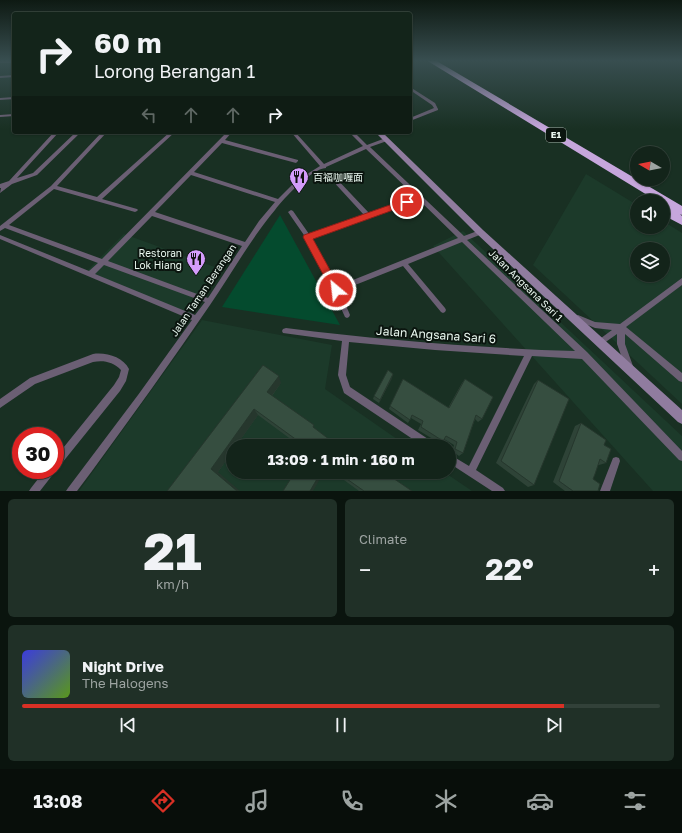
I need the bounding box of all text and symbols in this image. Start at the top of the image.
text: 60 m [94,26,161,59]
icon: right [28,28,80,80]
text: Lorong Berangan 1 [94,60,255,82]
icon: left [138,104,160,126]
icon: ahead [180,104,202,126]
icon: ahead [222,104,244,126]
icon: right [264,104,286,126]
road number: E1 [546,128,566,142]
north arrow [630,146,670,186]
map controls [630,146,670,282]
restaurant icon: 百福咖喱面 [288,166,310,194]
place label: 百福咖喱面 [313,171,363,183]
pin [390,185,424,219]
icon: arrive [396,191,418,213]
button: sound [630,194,670,234]
street label: Jalan Taman Berangan [168,242,238,338]
button: layers [630,242,670,282]
street label: Jalan Angsana Sari 1 [486,246,566,324]
place label: Restoran Lok Hiang [134,247,182,271]
restaurant icon: Restoran Lok Hiang [185,248,207,276]
position arrow [315,269,357,311]
street label: Jalan Angsana Sari 6 [376,323,496,346]
speed limit sign: 30 [12,427,64,479]
text: 13:09 · 1 min · 160 m [267,450,415,468]
text: 21 [143,519,202,581]
text: Climate [359,531,407,547]
text: 22° [485,551,534,587]
text: − [359,556,371,583]
text: + [648,556,660,583]
text: km/h [156,576,189,592]
text: Night Drive [82,657,164,675]
text: The Halogens [82,675,168,691]
icon: previous [117,714,139,736]
icon: pause [330,714,352,736]
icon: next [543,714,565,736]
icon: directions [149,787,177,815]
icon: music [243,787,271,815]
icon: phone [338,787,366,815]
icon: climate [432,787,460,815]
icon: car [526,787,554,815]
icon: filters [621,787,649,815]
text: 13:08 [33,790,82,812]

